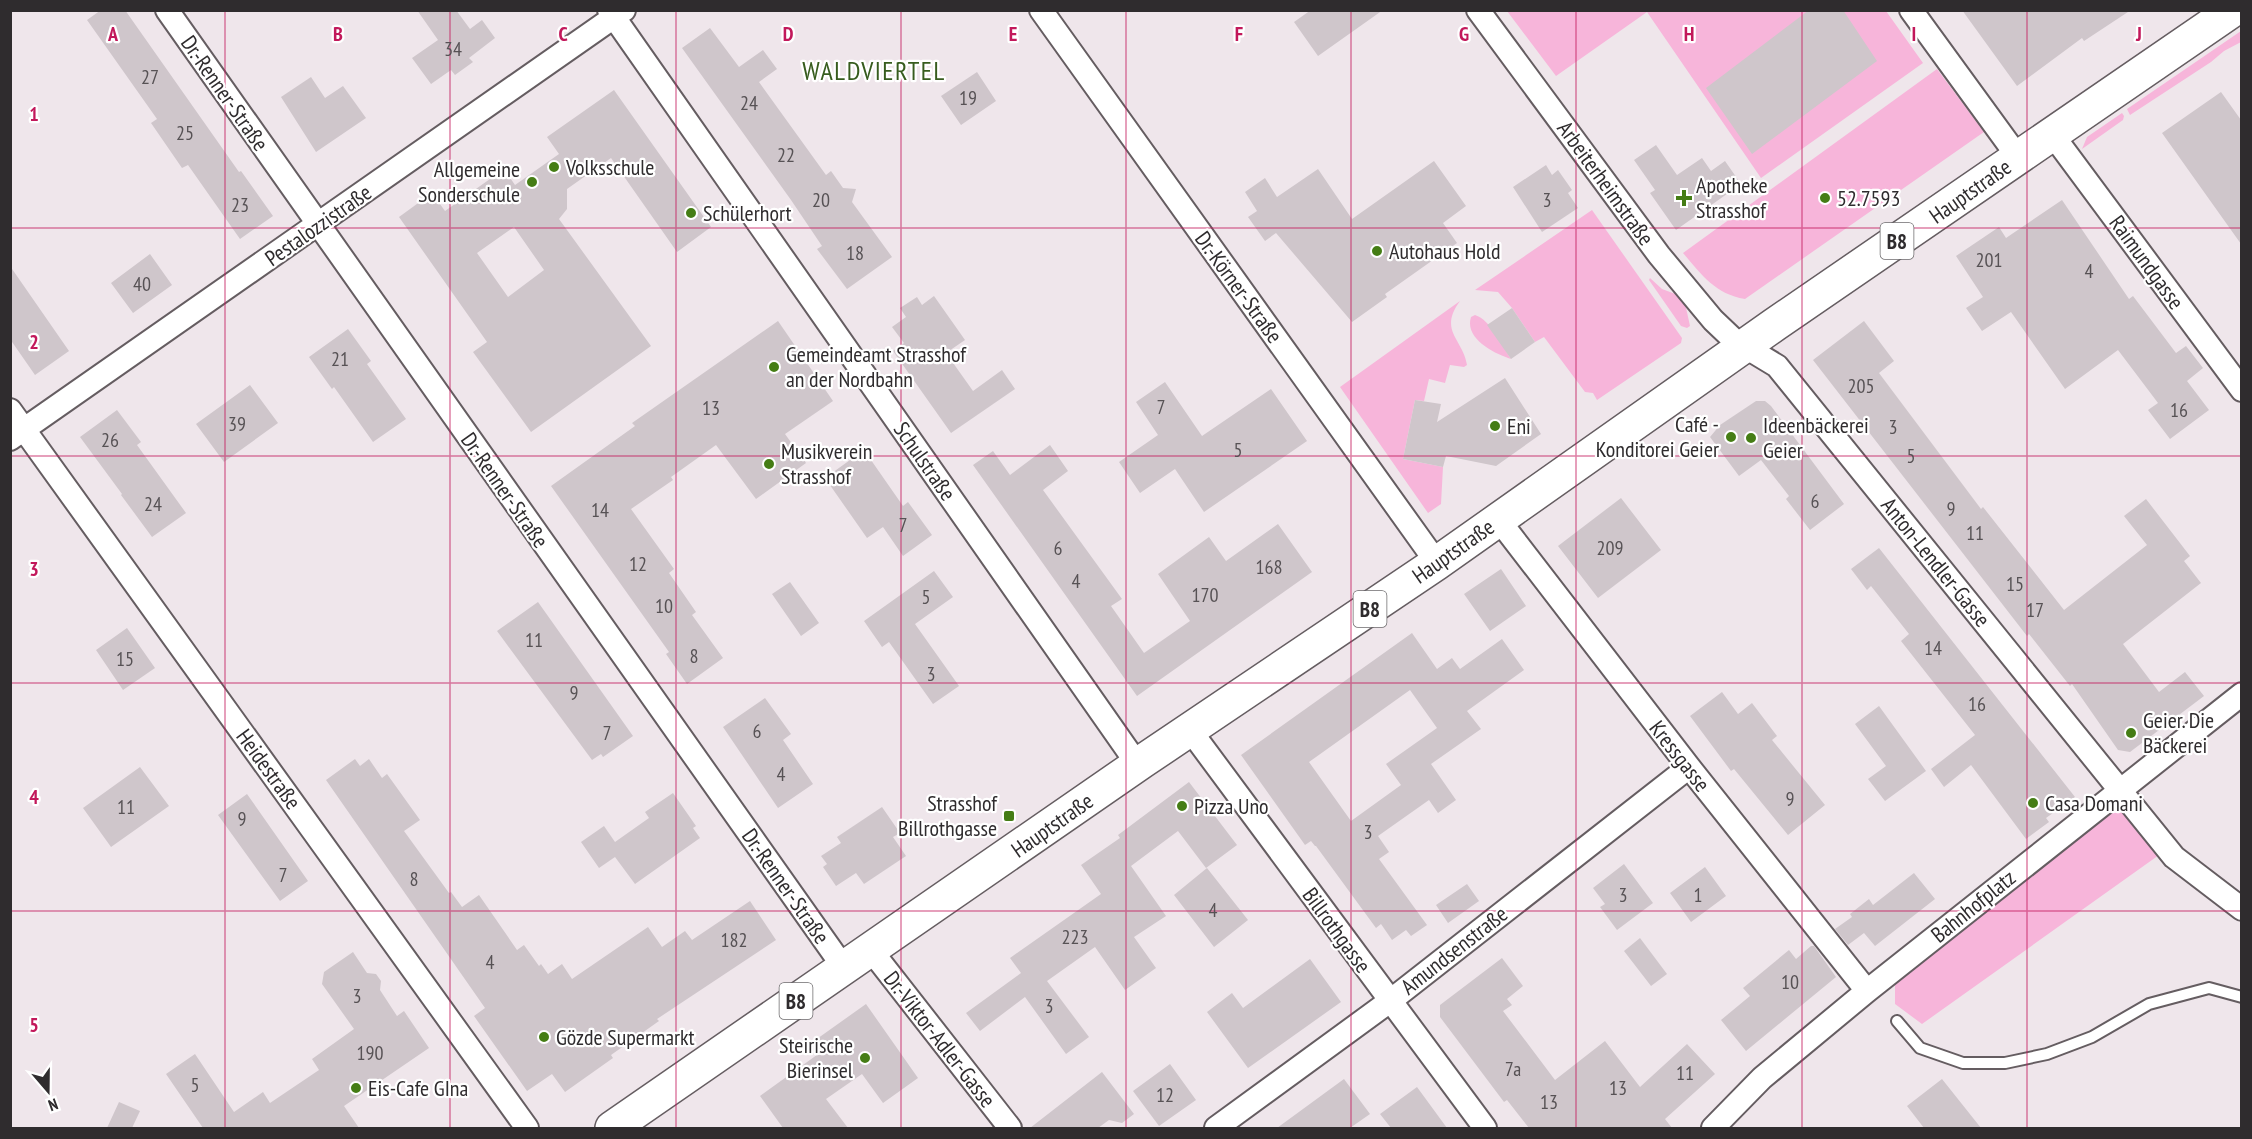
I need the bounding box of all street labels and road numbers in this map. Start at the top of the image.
street label: Dr.-Renner-Straße [175,30,275,156]
street label: Arbeiterheimstraße [1552,115,1660,251]
street label: Hauptstraße [1924,153,2016,229]
street label: Pestalozzistraße [259,178,377,272]
street label: Raimundgasse [2104,209,2190,315]
road number: B8 [1880,223,1914,259]
street label: Dr.-Körner-Straße [1189,226,1289,348]
street label: Schulstraße [888,416,962,506]
street label: Dr.-Renner-Straße [455,427,555,553]
street label: Anton-Lendler-Gasse [1875,492,1997,632]
street label: Hauptstraße [1407,513,1499,589]
road number: B8 [1354,591,1386,627]
street label: Kressgasse [1644,715,1716,797]
street label: Heidestraße [231,723,307,815]
street label: Hauptstraße [1006,787,1098,863]
street label: Dr.-Renner-Straße [736,823,836,949]
street label: Bahnhofplatz [1925,863,2021,949]
street label: Billrothgasse [1297,882,1377,978]
street label: Amundsenstraße [1395,900,1513,1000]
street label: Dr.-Viktor-Adler-Gasse [878,965,1002,1113]
road number: B8 [780,983,812,1019]

